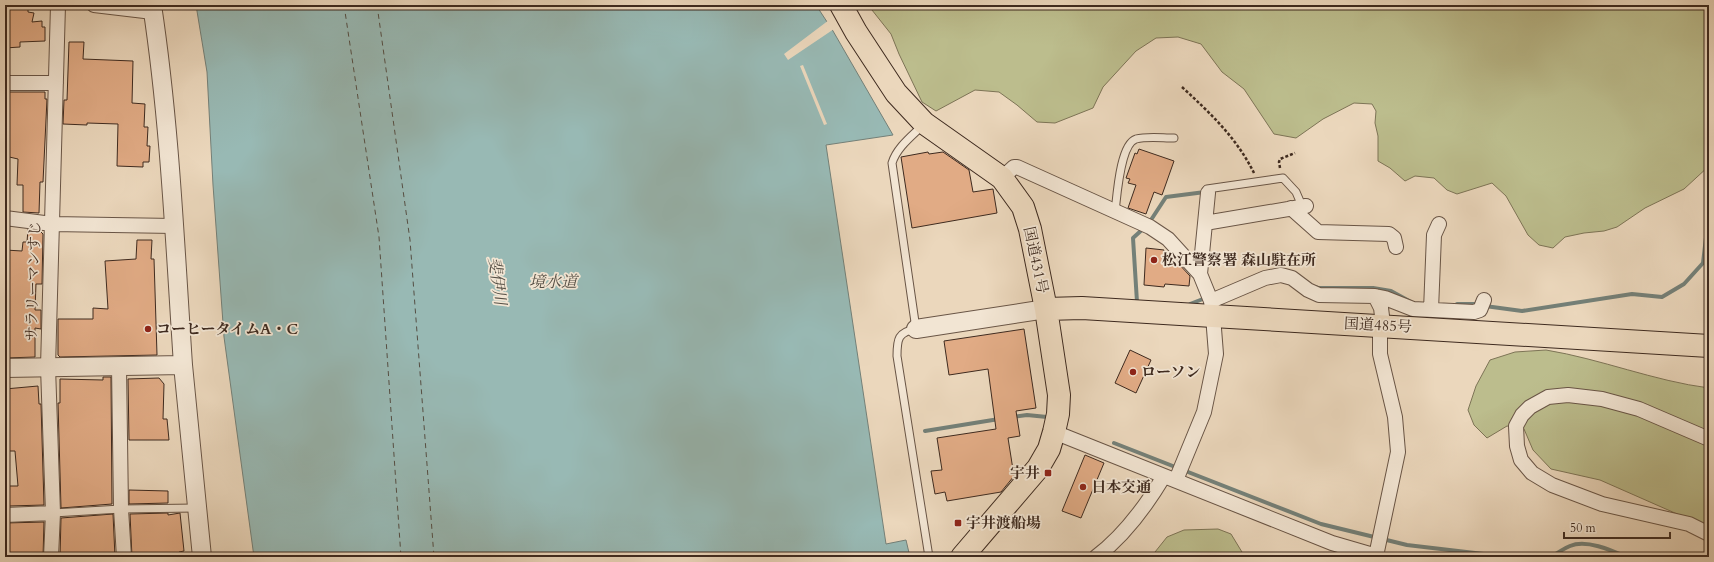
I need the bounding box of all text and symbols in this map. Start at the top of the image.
street label: サラリーマンすじ [21,221,45,341]
street label: 国道431号 [1019,225,1053,295]
place label: 松江警察署 森山駐在所 [1162,250,1316,270]
marker: 松江警察署 森山駐在所 [1149,255,1159,265]
water label: 斐伊川 [483,256,512,308]
water label: 境水道 [529,271,580,293]
street label: 国道485号 [1343,313,1413,337]
place label: コーヒータイムA・C [156,319,298,339]
marker: コーヒータイムA・C [143,324,153,334]
place label: ローソン [1141,362,1200,382]
marker: ローソン [1128,367,1138,377]
place label: 宇井 [1010,463,1040,483]
marker: 宇井 [1043,468,1053,478]
place label: 日本交通 [1091,477,1151,497]
marker: 日本交通 [1078,482,1088,492]
place label: 宇井渡船場 [966,513,1041,533]
scale bar [1564,514,1670,540]
marker: 宇井渡船場 [953,518,963,528]
text: 50 m [1570,520,1597,536]

